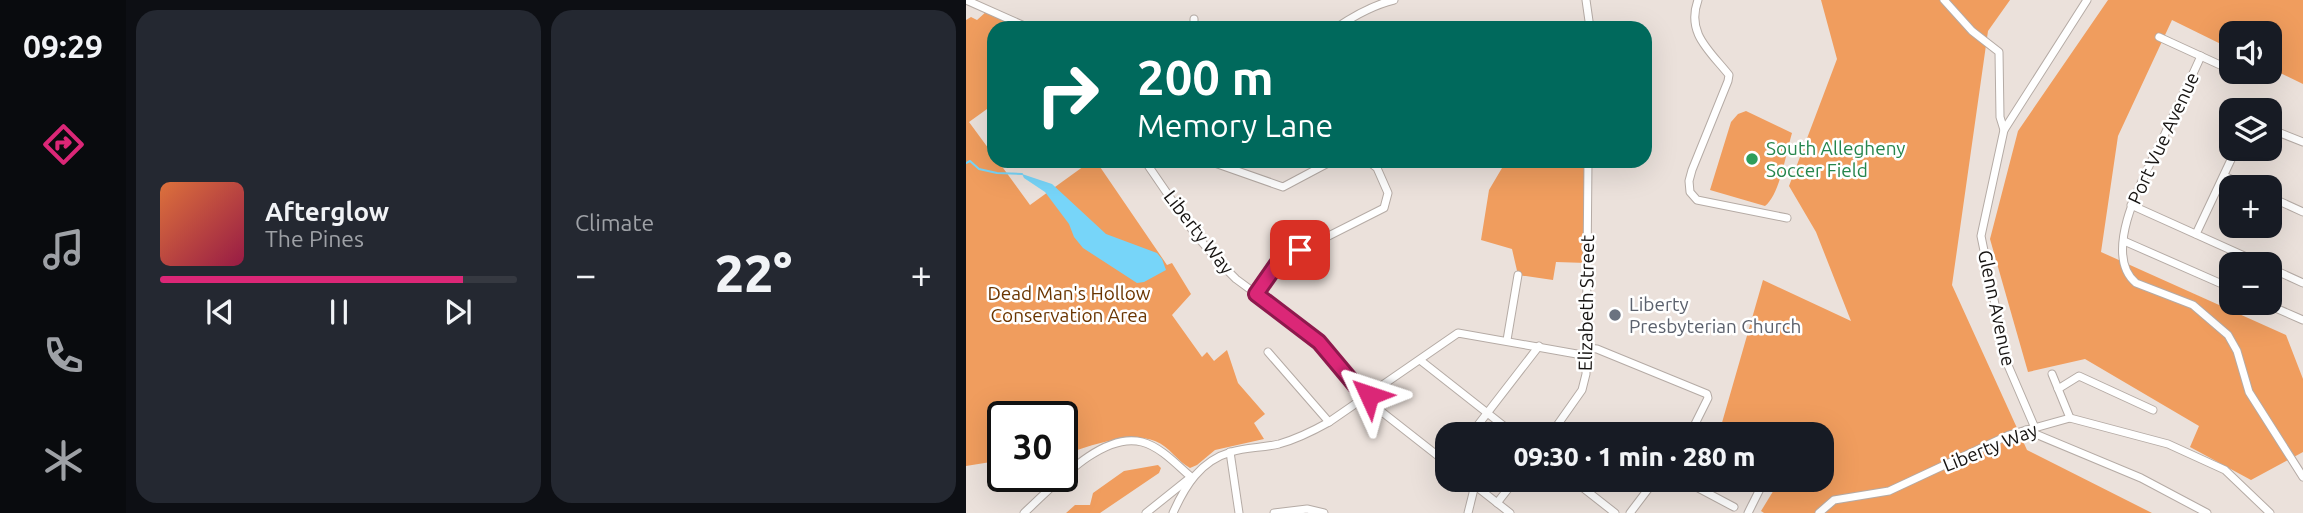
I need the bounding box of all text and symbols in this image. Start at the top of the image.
map controls [2219,21,2282,315]
button: sound [2219,21,2282,84]
text: 09:29 [23,28,103,64]
icon: right [1022,49,1113,140]
text: 200 m [1137,49,1274,104]
street label: Port Vue Avenue [2123,69,2203,207]
button: layers [2219,98,2282,161]
text: Memory Lane [1137,107,1333,143]
icon: directions [39,120,88,169]
place label: South Allegheny Soccer Field [1766,137,1906,181]
marker: South Allegheny Soccer Field [1744,151,1760,167]
button: + [2219,175,2282,238]
street label: Liberty Way [1159,186,1239,278]
text: Afterglow [265,197,389,226]
text: Climate [575,210,654,235]
pin [1270,220,1330,280]
icon: music [39,225,88,274]
text: The Pines [265,226,364,251]
icon: arrive [1281,231,1319,269]
street label: Elizabeth Street [1574,234,1598,371]
text: 22° [715,244,792,302]
street label: Glenn Avenue [1974,248,2020,368]
button: − [2219,252,2282,315]
text: − [575,253,596,295]
text: + [911,253,932,295]
park label: Dead Man's Hollow Conservation Area [987,282,1151,326]
icon: previous [201,293,239,331]
icon: pause [320,293,358,331]
icon: next [439,293,477,331]
place label: Liberty Presbyterian Church [1629,293,1801,337]
marker: Liberty Presbyterian Church [1607,307,1623,323]
icon: phone [39,331,88,380]
position arrow [1332,358,1406,432]
speed limit sign: 30 [987,401,1078,492]
street label: Liberty Way [1939,418,2041,476]
icon: climate [39,436,88,485]
text: 09:30 · 1 min · 280 m [1514,442,1755,471]

